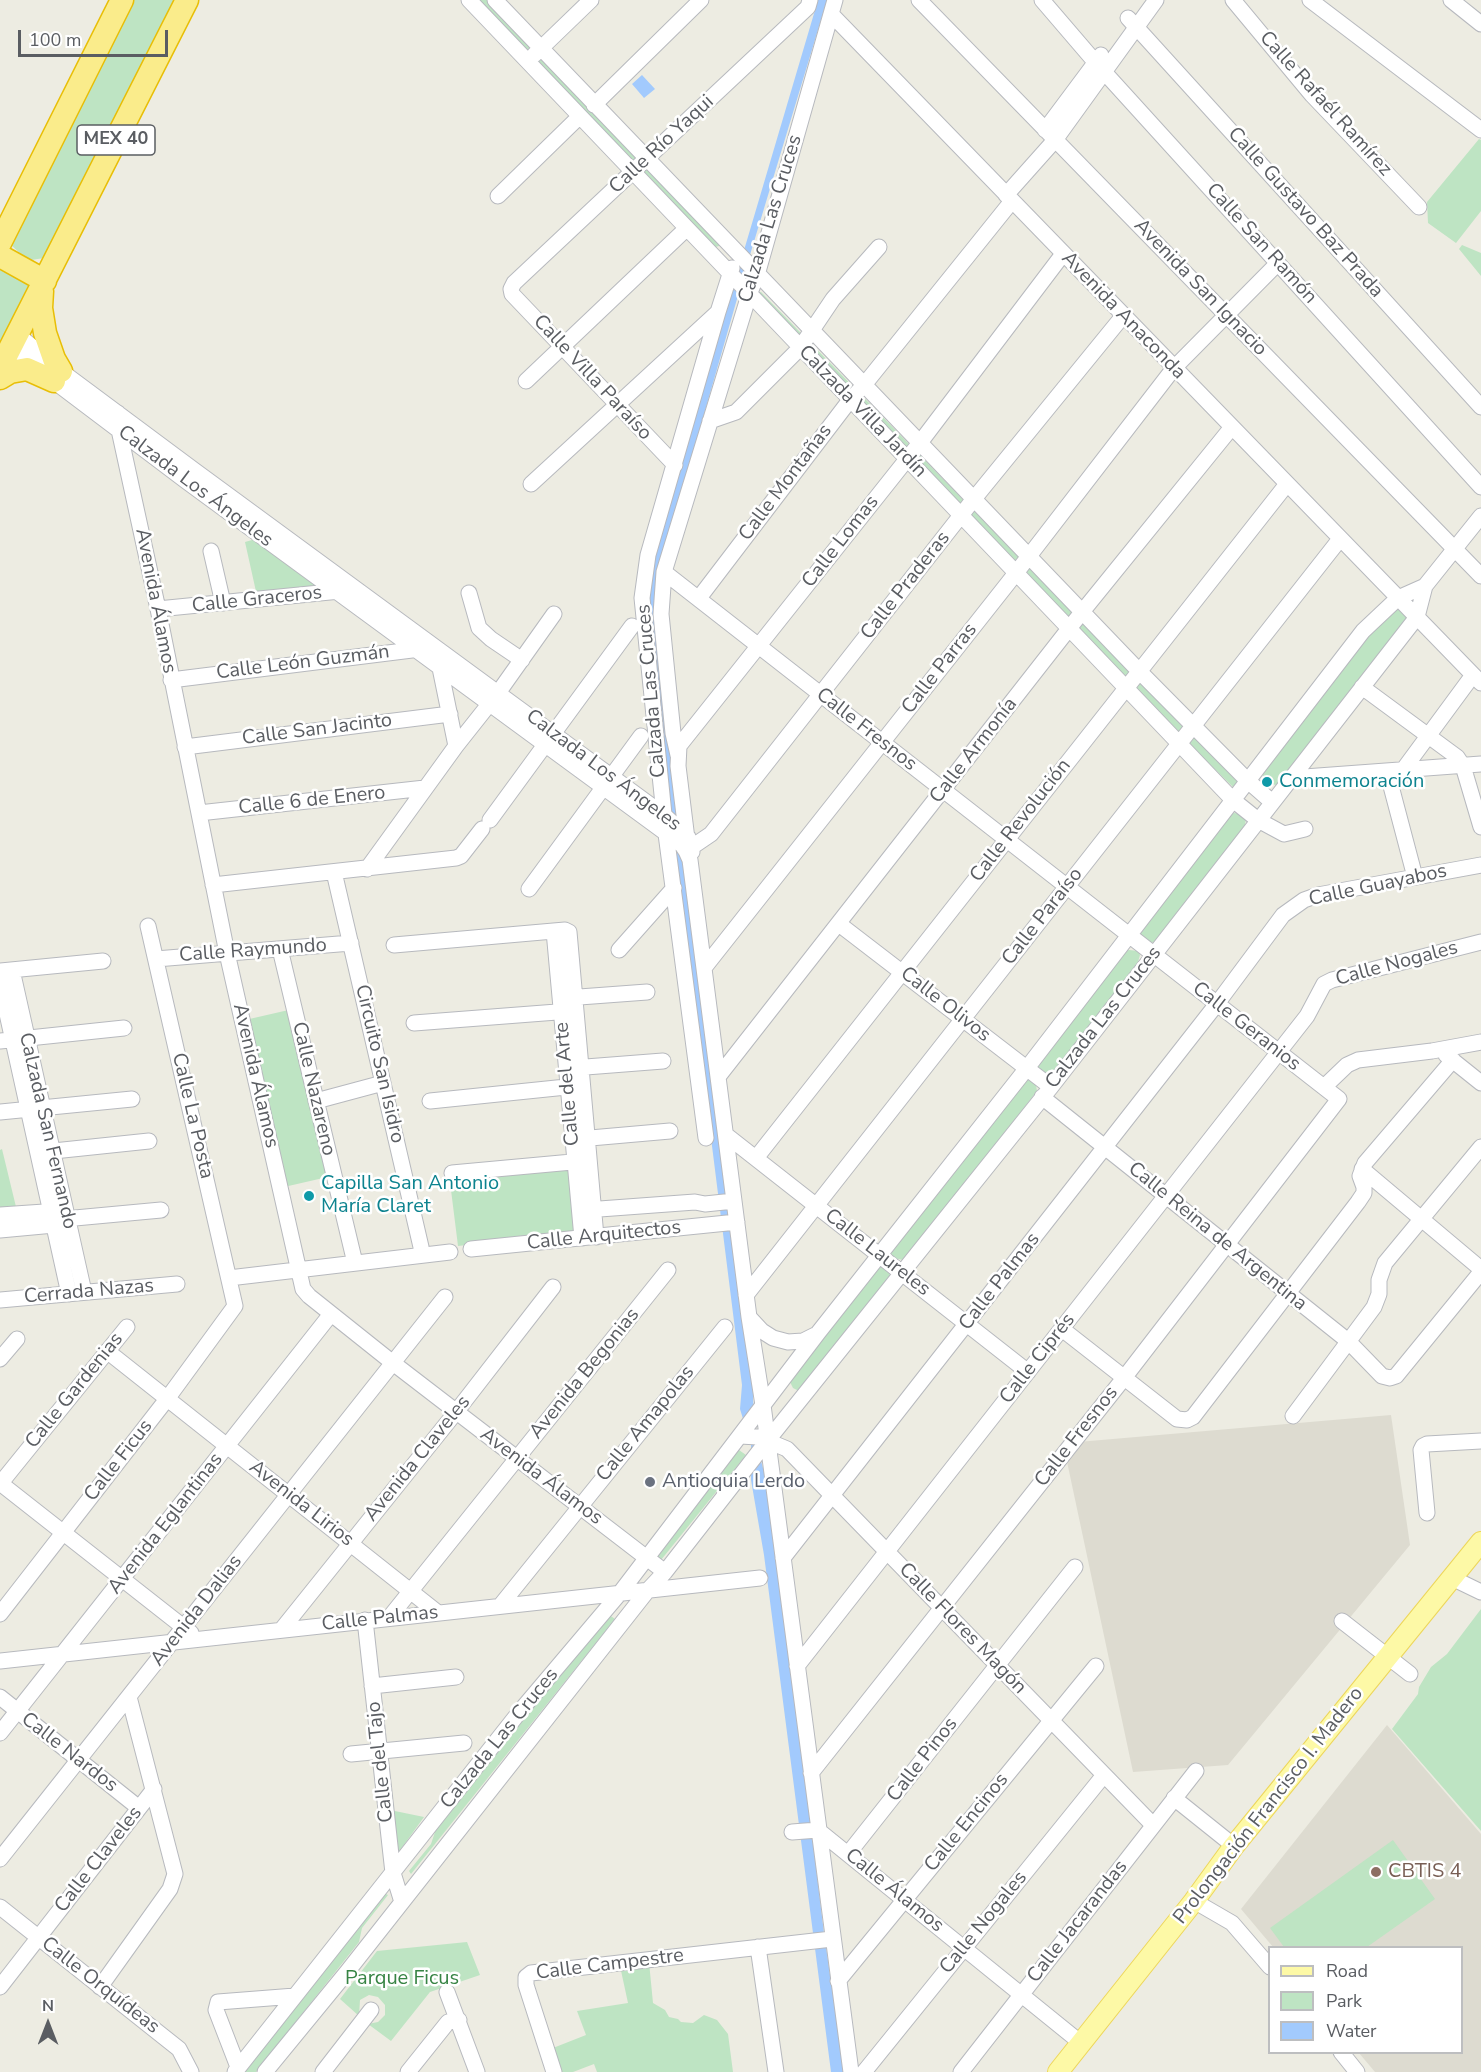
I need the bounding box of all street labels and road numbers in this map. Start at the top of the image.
street label: Calle Rafaél Ramírez [1254,27,1396,181]
street label: Calle Río Yaqui [605,91,719,199]
street label: Calle Gustavo Baz Prada [1222,123,1388,303]
road number: MEX 40 [77,125,155,155]
street label: Calzada Las Cruces [734,132,808,306]
street label: Calle San Ramón [1200,179,1322,309]
street label: Avenida San Ignacio [1128,214,1272,362]
street label: Avenida Anaconda [1056,247,1190,385]
street label: Calle Villa Paraíso [528,310,656,446]
street label: Calzada Villa Jardín [793,341,931,483]
street label: Calle Montañas [734,420,838,546]
street label: Calzada Los Ángeles [113,421,277,553]
street label: Calle Lomas [798,491,884,593]
street label: Avenida Álamos [129,526,181,676]
street label: Calle Praderas [856,527,956,645]
street label: Calle Graceros [191,581,323,619]
street label: Calzada Las Cruces [632,603,672,779]
street label: Calle Parras [897,619,983,719]
street label: Calle León Guzmán [215,640,391,686]
street label: Calle Fresnos [811,683,921,777]
street label: Calle Armonía [925,693,1023,809]
street label: Calzada Los Ángeles [521,705,685,837]
street label: Calle San Jacinto [241,709,393,751]
street label: Calle Revolución [965,755,1077,887]
street label: Calle 6 de Enero [237,781,387,821]
street label: Calle Guayabos [1307,860,1449,912]
street label: Calle Paraíso [998,863,1088,971]
street label: Calle Raymundo [178,934,328,968]
street label: Calle Nogales [1333,936,1461,992]
street label: Calzada Las Cruces [1041,942,1167,1094]
street label: Calle Olivos [895,962,995,1048]
street label: Calle Geranios [1187,977,1305,1077]
street label: Circuito San Isidro [349,982,409,1146]
street label: Avenida Álamos [227,1002,283,1150]
street label: Calle Nazareno [286,1020,340,1158]
street label: Calle del Arte [551,1021,585,1147]
street label: Calzada San Fernando [13,1031,81,1231]
street label: Calle La Posta [166,1051,218,1181]
street label: Calle Reina de Argentina [1123,1157,1311,1317]
street label: Calle Laureles [819,1204,935,1302]
street label: Calle Arquitectos [526,1216,682,1256]
street label: Calle Palmas [954,1228,1046,1336]
street label: Cerrada Nazas [23,1274,155,1310]
street label: Avenida Begonias [525,1304,645,1444]
street label: Calle Ciprés [995,1309,1081,1409]
street label: Calle Gardenias [21,1328,129,1454]
street label: Calle Amapolas [592,1361,700,1487]
street label: Calle Fresnos [1030,1382,1124,1492]
street label: Avenida Claveles [360,1391,476,1527]
street label: Calle Ficus [80,1415,158,1507]
street label: Avenida Álamos [475,1423,607,1531]
street label: Avenida Eglantinas [103,1449,229,1599]
street label: Avenida Lirios [244,1456,358,1552]
street label: Avenida Dalias [146,1551,248,1671]
street label: Calle Flores Magón [893,1558,1031,1700]
street label: Calle Palmas [320,1601,440,1637]
street label: Calzada Las Cruces [436,1664,564,1814]
street label: Prolongación Francisco I. Madero [1169,1683,1369,1929]
street label: Calle del Tajo [363,1700,399,1824]
street label: Calle Nardos [16,1708,122,1798]
street label: Calle Pinos [883,1713,963,1807]
street label: Calle Encinos [920,1769,1014,1877]
street label: Calle Claveles [50,1802,148,1918]
street label: Calle Álamos [840,1844,948,1938]
street label: Calle Jacarandas [1023,1856,1133,1988]
street label: Calle Nogales [935,1867,1033,1979]
street label: Calle Orquídeas [36,1932,164,2040]
street label: Calle Campestre [535,1944,685,1986]

